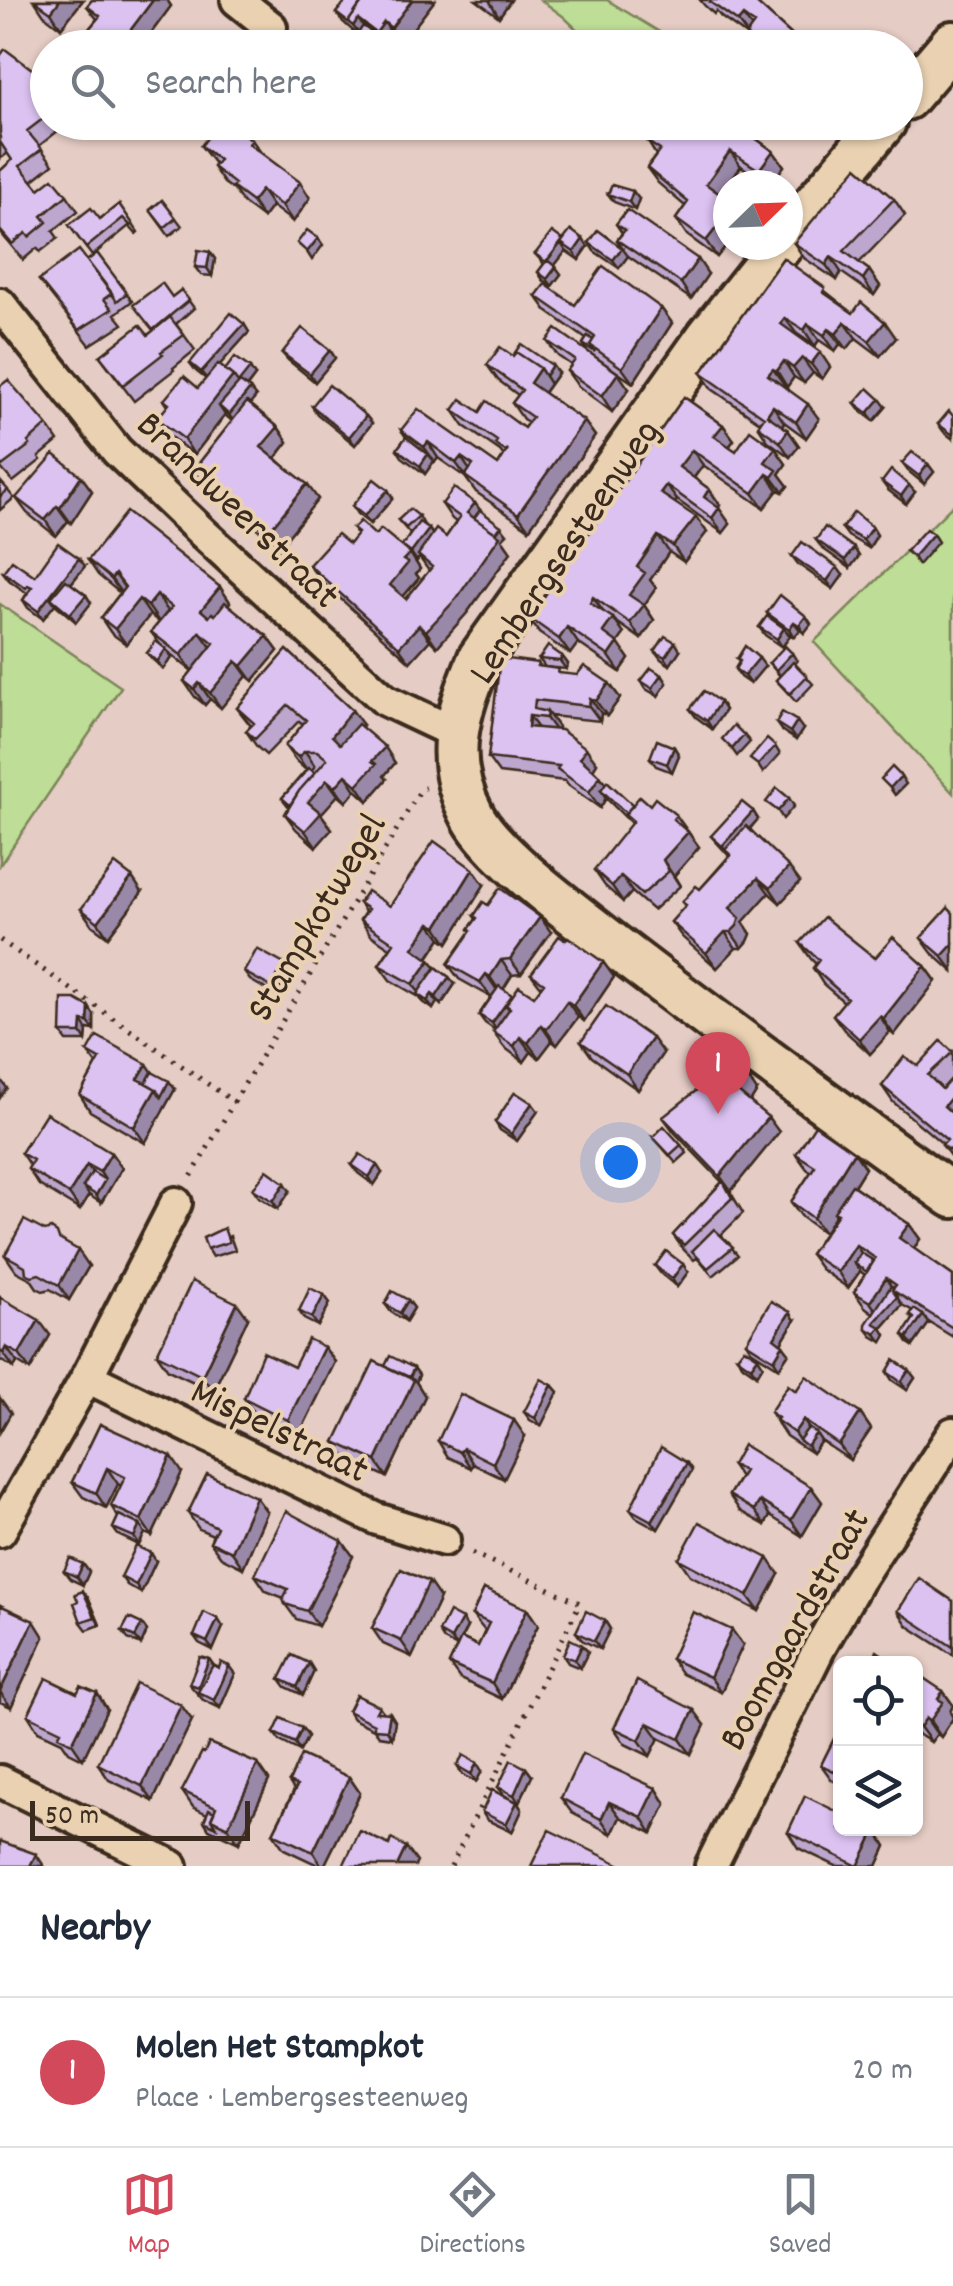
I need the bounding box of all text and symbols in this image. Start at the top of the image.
search box [30,30,923,140]
icon: search [65,58,120,113]
text: Search here [145,58,317,113]
north arrow [713,170,803,260]
street label: Brandweerstraat [121,400,350,625]
street label: Lembergsesteenweg [457,409,678,698]
street label: Stampkotwegel [235,804,404,1034]
pin: 1 [686,1032,750,1114]
your location [595,1137,646,1188]
street label: Mispelstraat [179,1366,377,1502]
street label: Boomgaardstraat [707,1500,888,1763]
map controls [833,1656,923,1836]
button: locate [833,1656,923,1746]
button: layers [833,1746,923,1836]
scale bar [30,1796,250,1840]
text: 50 m [45,1798,99,1838]
text: Nearby [40,1901,150,1961]
text: Molen Het Stampkot [135,2022,424,2077]
text: 1 [69,2049,76,2095]
text: 20 m [852,2049,913,2095]
text: Place · Lembergsesteenweg [135,2077,469,2123]
tab: Map [122,2167,177,2267]
tab: Directions [420,2167,526,2267]
tab: Saved [769,2167,831,2267]

